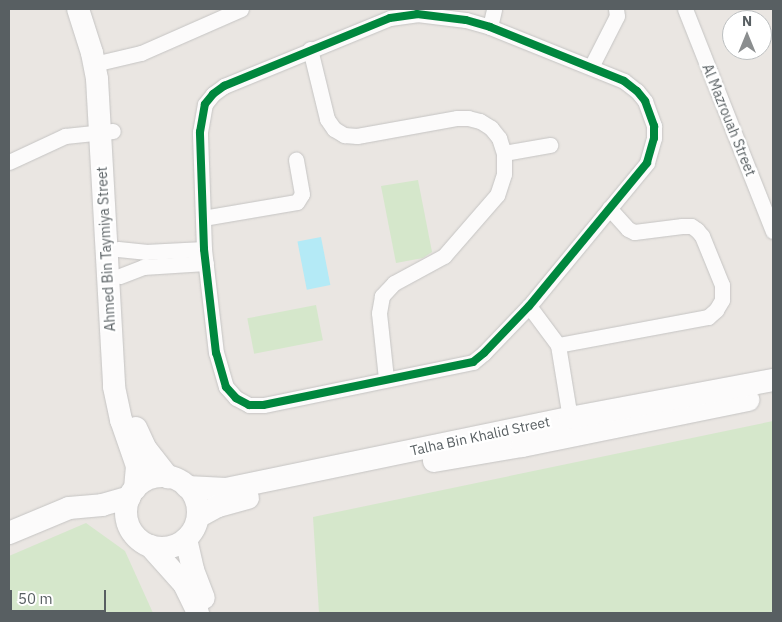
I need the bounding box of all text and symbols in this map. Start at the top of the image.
north arrow [722,10,772,60]
text: N [742,12,752,30]
street label: Al Mazrouah Street [699,61,759,179]
street label: Ahmed Bin Taymiya Street [93,166,119,332]
street label: Talha Bin Khalid Street [409,413,551,459]
scale bar [12,580,109,612]
text: 50 m [18,589,53,608]

